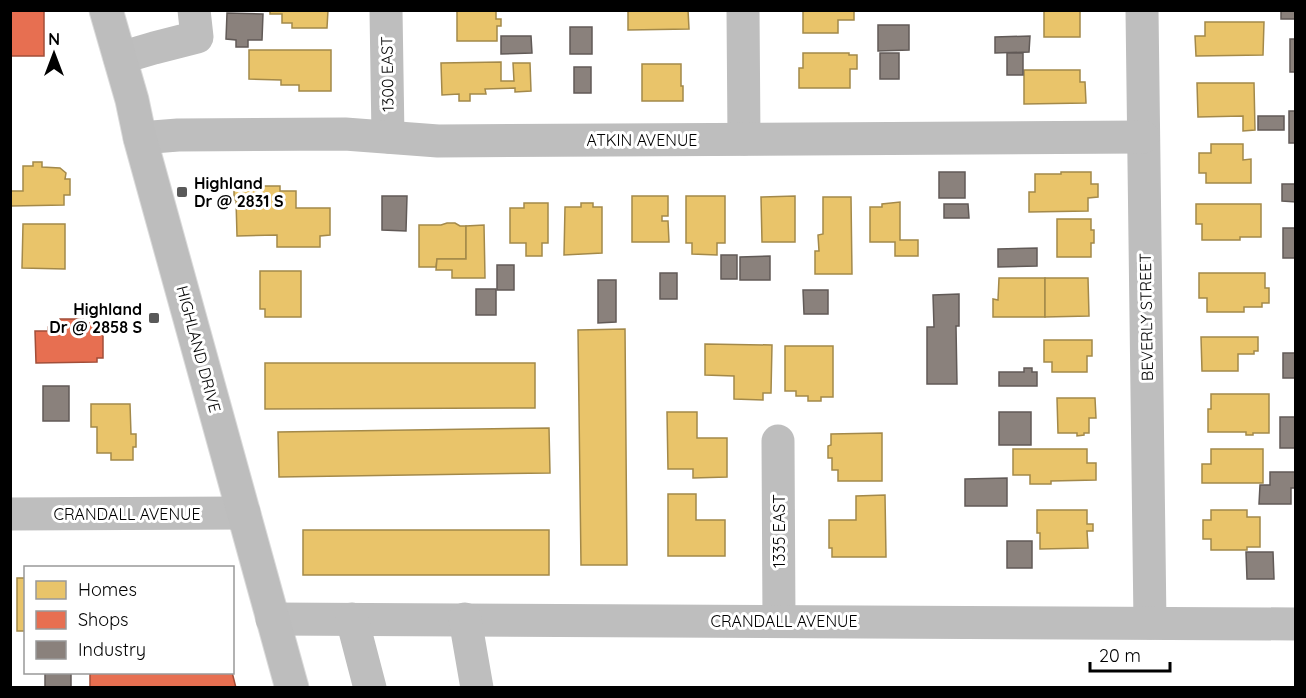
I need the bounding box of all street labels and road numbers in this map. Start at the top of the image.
street label: 1300 EAST [376,36,398,112]
street label: ATKIN AVENUE [587,130,697,150]
street label: BEVERLY STREET [1135,252,1157,381]
street label: HIGHLAND DRIVE [172,283,226,415]
street label: 1335 EAST [769,494,789,568]
street label: CRANDALL AVENUE [53,504,201,524]
street label: CRANDALL AVENUE [710,611,858,631]

